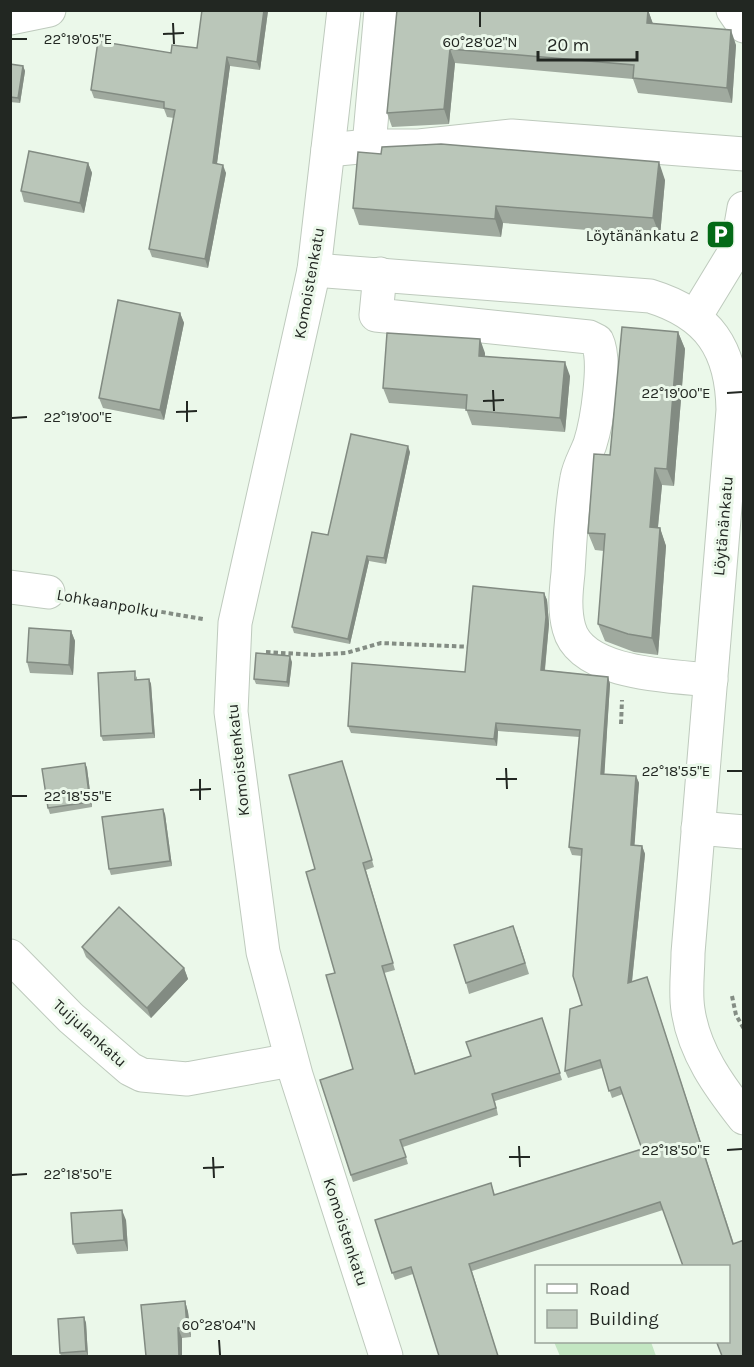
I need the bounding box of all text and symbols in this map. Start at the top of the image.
scale bar [538,24,637,62]
text: 22°19'05"E [44,30,112,48]
text: 60°28'02"N [443,33,517,51]
text: 20 m [547,34,589,56]
parking icon: Löytänänkatu 2 [704,219,736,251]
street label: Komoistenkatu [290,226,328,340]
place label: Löytänänkatu 2 [586,226,699,245]
text: 22°19'00"E [642,384,711,402]
text: 22°19'00"E [44,408,113,426]
street label: Löytänänkatu [709,475,737,577]
street label: Lohkaanpolku [55,585,161,621]
street label: Komoistenkatu [223,703,253,817]
text: 22°18'55"E [642,762,710,780]
text: 22°18'55"E [44,787,112,805]
street label: Tuijulankatu [49,995,131,1071]
text: 22°18'50"E [641,1141,711,1159]
text: 22°18'50"E [43,1165,113,1183]
street label: Komoistenkatu [320,1175,372,1289]
legend [535,1265,730,1343]
text: Road [589,1278,630,1300]
text: Building [589,1308,659,1330]
text: 60°28'04"N [182,1316,256,1334]

